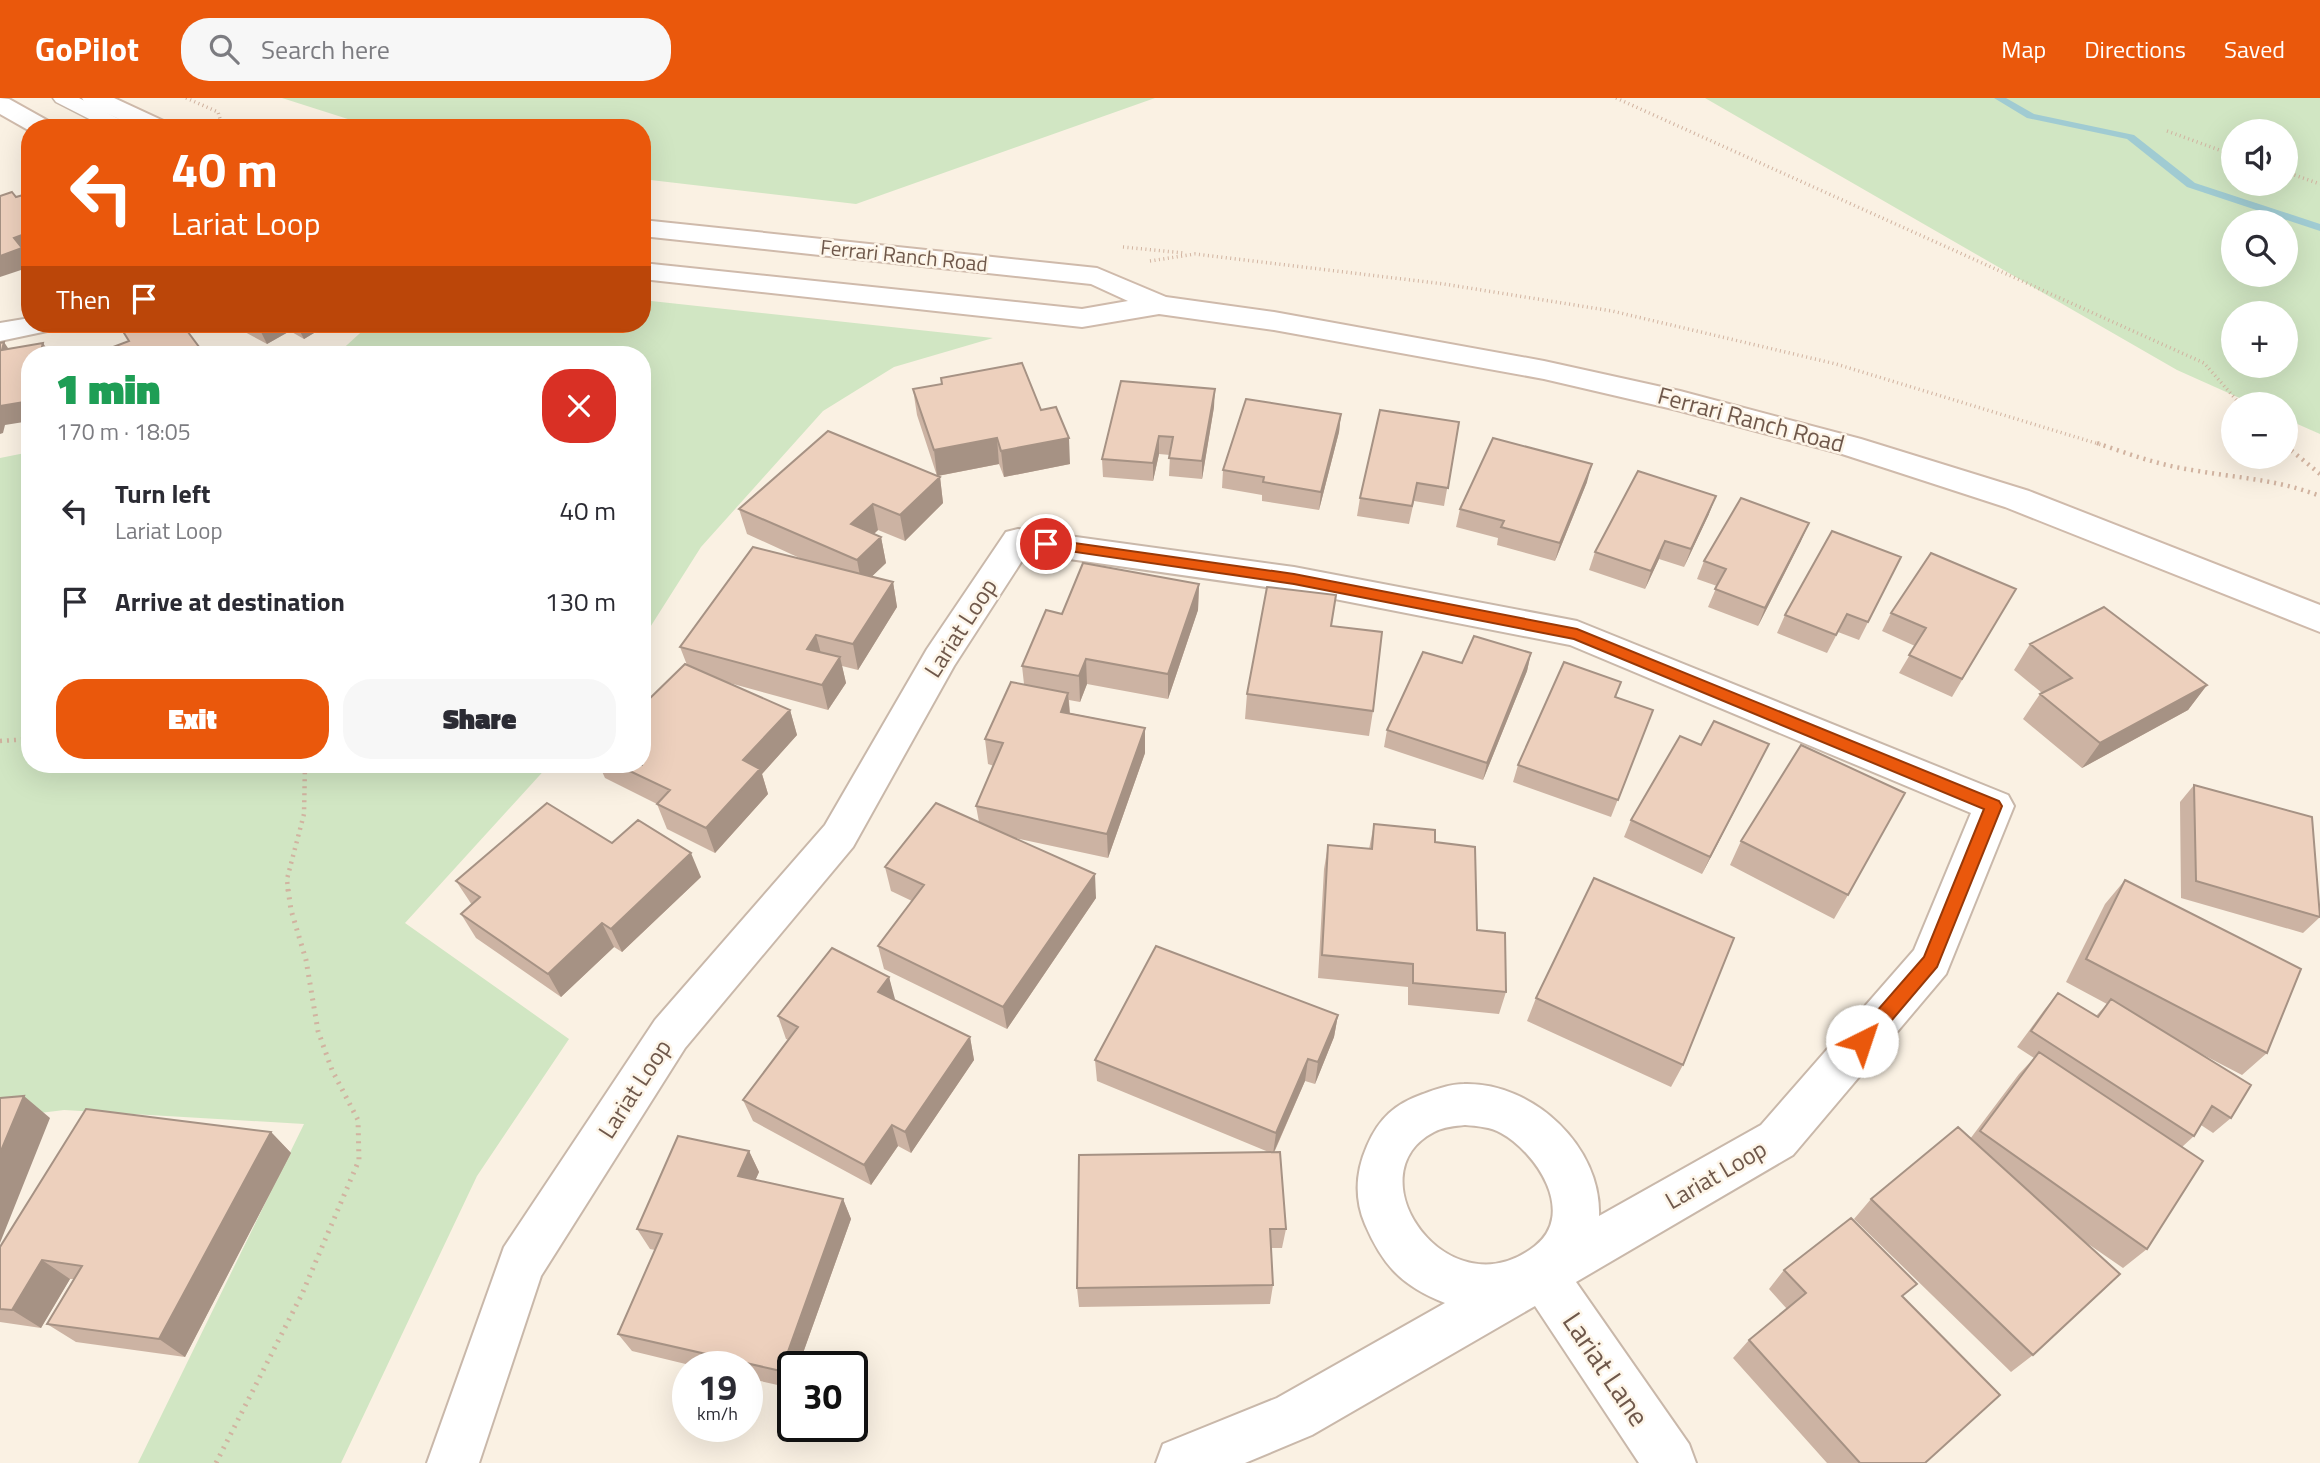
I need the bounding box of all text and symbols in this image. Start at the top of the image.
search box [181,18,671,81]
text: GoPilot [35,24,139,74]
icon: search [205,30,243,68]
text: Search here [261,30,390,69]
text: Map [2001,31,2046,67]
text: Directions [2084,31,2186,67]
text: Saved [2224,31,2285,67]
map controls [2221,119,2298,469]
button: sound [2221,119,2298,196]
text: 40 m [171,131,278,206]
icon: left [56,147,147,238]
text: Lariat Loop [171,199,321,247]
button: search [2221,210,2298,287]
street label: Ferrari Ranch Road [819,230,989,280]
text: Then [56,280,111,319]
icon: arrive [125,280,163,318]
button: + [2221,301,2298,378]
text: 1 min [56,356,160,420]
button: close [542,369,616,443]
street label: Ferrari Ranch Road [1654,377,1849,461]
button: − [2221,392,2298,469]
text: 170 m · 18:05 [56,414,191,449]
text: Turn left [115,474,210,513]
text: 40 m [559,491,616,530]
icon: left [56,492,94,530]
text: Lariat Loop [115,513,223,548]
pin [1016,514,1076,574]
icon: arrive [1027,525,1065,563]
street label: Lariat Loop [915,571,1006,684]
text: Arrive at destination [115,582,345,621]
text: 130 m [545,582,616,621]
icon: arrive [56,583,94,621]
button: Exit [56,679,329,759]
button: Share [343,679,616,759]
position arrow [1825,1004,1899,1078]
street label: Lariat Loop [589,1032,680,1145]
street label: Lariat Loop [1658,1130,1773,1218]
street label: Lariat Lane [1552,1303,1661,1435]
speed limit sign: 30 [777,1351,868,1442]
text: 19 [698,1360,737,1414]
text: km/h [697,1400,738,1427]

